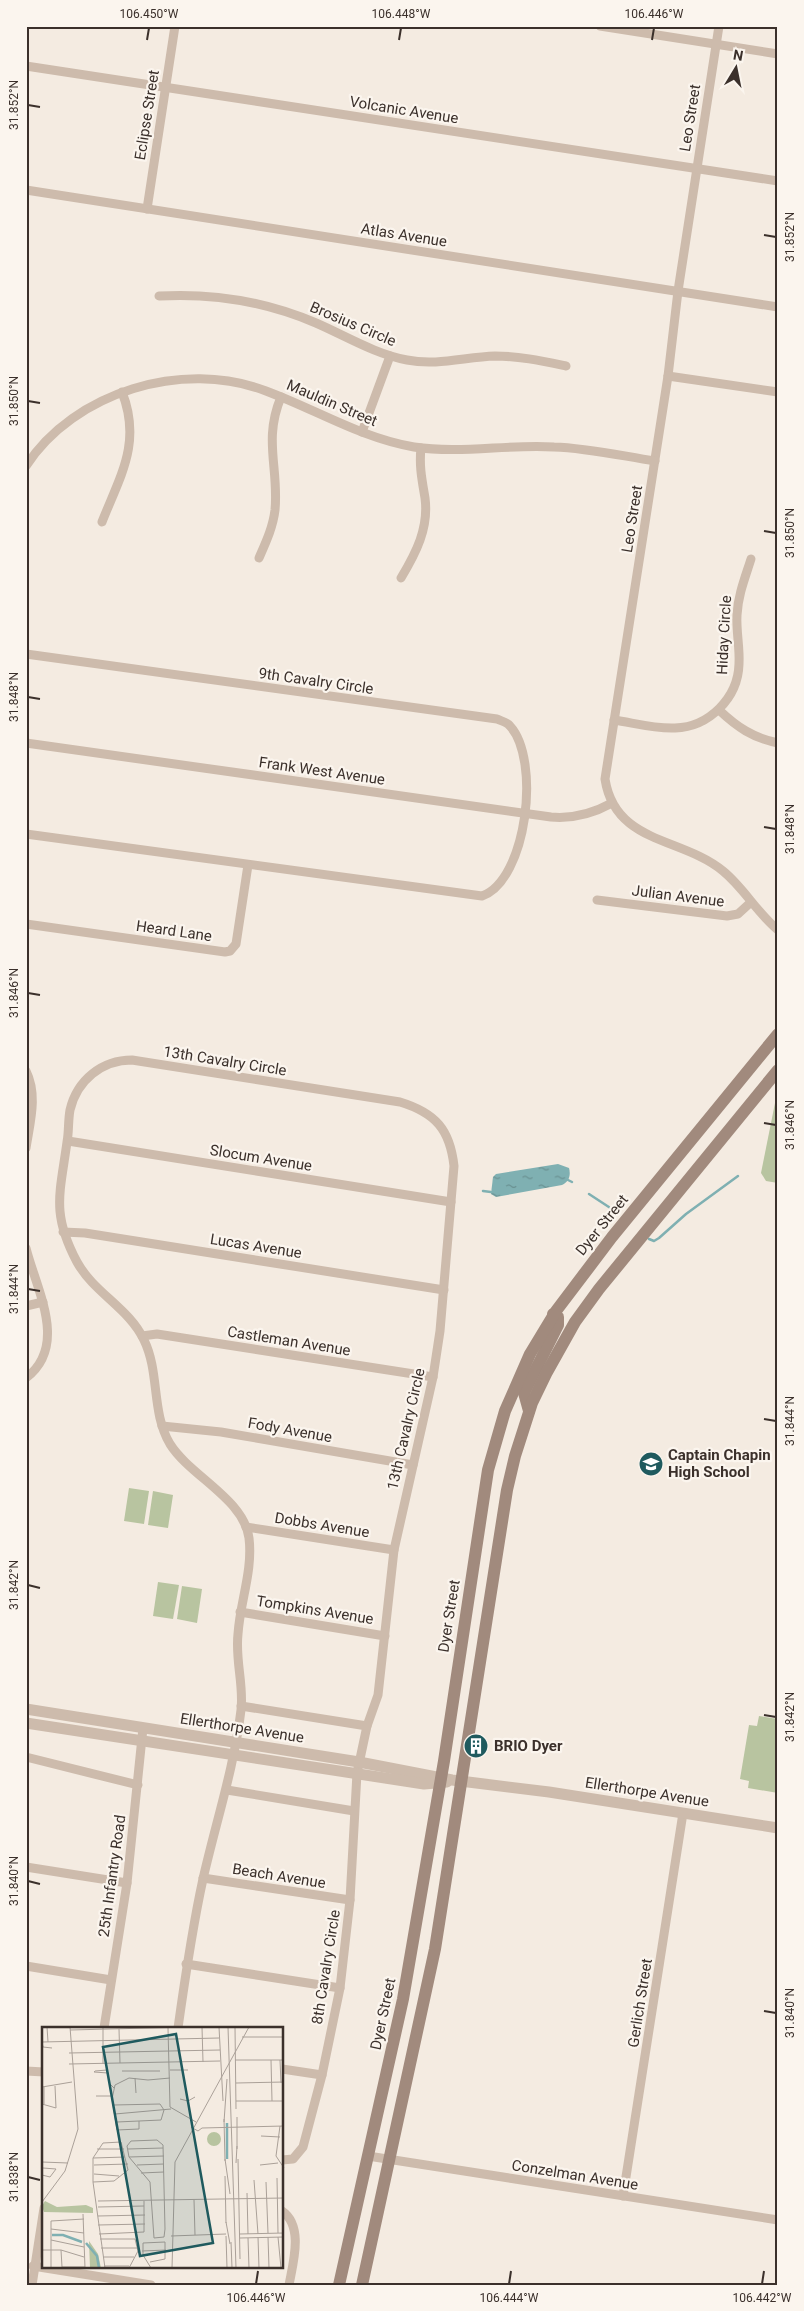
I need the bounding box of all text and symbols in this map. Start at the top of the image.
text: 106.450°W [120,7,179,21]
text: 106.448°W [372,7,431,21]
text: 106.446°W [625,7,684,21]
north arrow [712,42,762,92]
text: N [732,46,745,64]
street label: Eclipse Street [131,69,163,161]
text: 31.852°N [7,80,21,130]
street label: Leo Street [676,83,704,153]
street label: Volcanic Avenue [348,93,460,127]
text: 31.852°N [783,212,797,262]
street label: Atlas Avenue [360,219,448,251]
street label: Brosius Circle [307,298,399,350]
text: 31.850°N [7,376,21,426]
street label: Mauldin Street [284,376,380,430]
street label: Leo Street [618,484,646,554]
text: 31.850°N [783,508,797,558]
street label: Hiday Circle [713,595,735,675]
street label: 9th Cavalry Circle [257,664,375,698]
text: 31.848°N [7,672,21,722]
street label: Frank West Avenue [258,753,386,789]
text: 31.848°N [783,804,797,854]
street label: Julian Avenue [631,881,725,911]
street label: Heard Lane [135,917,213,945]
text: 31.846°N [7,968,21,1018]
street label: 13th Cavalry Circle [162,1042,288,1080]
text: 31.846°N [783,1100,797,1150]
street label: Slocum Avenue [209,1141,313,1175]
street label: Dyer Street [572,1191,632,1259]
street label: Lucas Avenue [209,1230,303,1262]
text: 31.844°N [7,1264,21,1314]
street label: Castleman Avenue [226,1322,352,1360]
street label: 13th Cavalry Circle [383,1366,429,1492]
text: 31.844°N [783,1396,797,1446]
street label: Fody Avenue [247,1414,333,1446]
place label: Captain Chapin High School [668,1446,771,1481]
school or university icon: Captain Chapin High School [638,1451,664,1477]
street label: Dobbs Avenue [273,1509,371,1541]
text: 31.842°N [7,1560,21,1610]
street label: Dyer Street [434,1578,464,1654]
street label: Tompkins Avenue [255,1592,375,1628]
text: 31.842°N [783,1692,797,1742]
street label: Ellerthorpe Avenue [179,1709,305,1747]
building icon: BRIO Dyer [463,1733,489,1759]
place label: BRIO Dyer [494,1737,563,1755]
street label: Ellerthorpe Avenue [584,1773,710,1811]
street label: 25th Infantry Road [95,1814,129,1938]
text: 31.840°N [7,1856,21,1906]
street label: Beach Avenue [231,1860,327,1892]
street label: 8th Cavalry Circle [308,1908,344,2026]
street label: Gerlich Street [624,1957,656,2049]
street label: Dyer Street [367,1976,399,2052]
text: 31.840°N [783,1988,797,2038]
inset map [42,2027,284,2268]
text: 31.838°N [7,2152,21,2202]
street label: Conzelman Avenue [510,2156,640,2194]
text: 106.446°W [227,2291,286,2305]
text: 106.444°W [480,2291,539,2305]
text: 106.442°W [733,2291,792,2305]

